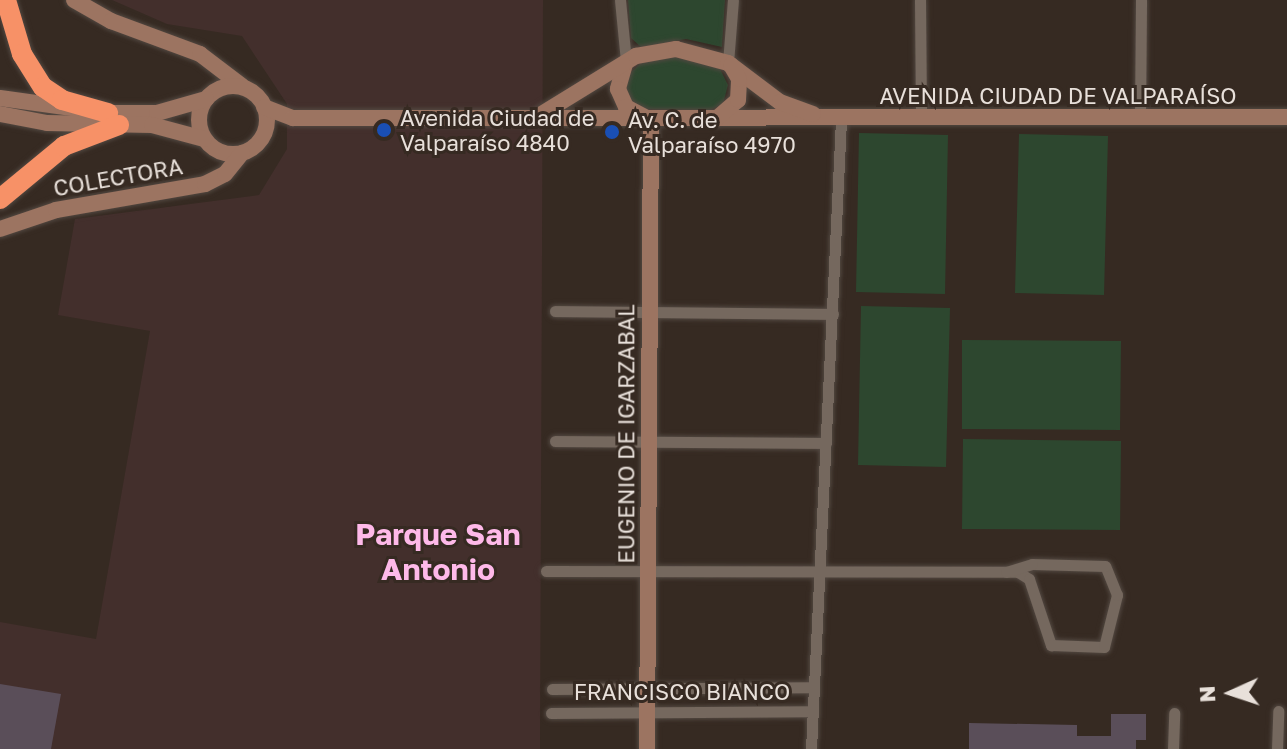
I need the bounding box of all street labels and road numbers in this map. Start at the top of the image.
street label: AVENIDA CIUDAD DE VALPARAÍSO [880,83,1236,109]
street label: COLECTORA [51,153,185,201]
street label: EUGENIO DE IGARZABAL [613,304,639,564]
street label: FRANCISCO BIANCO [574,679,790,705]

